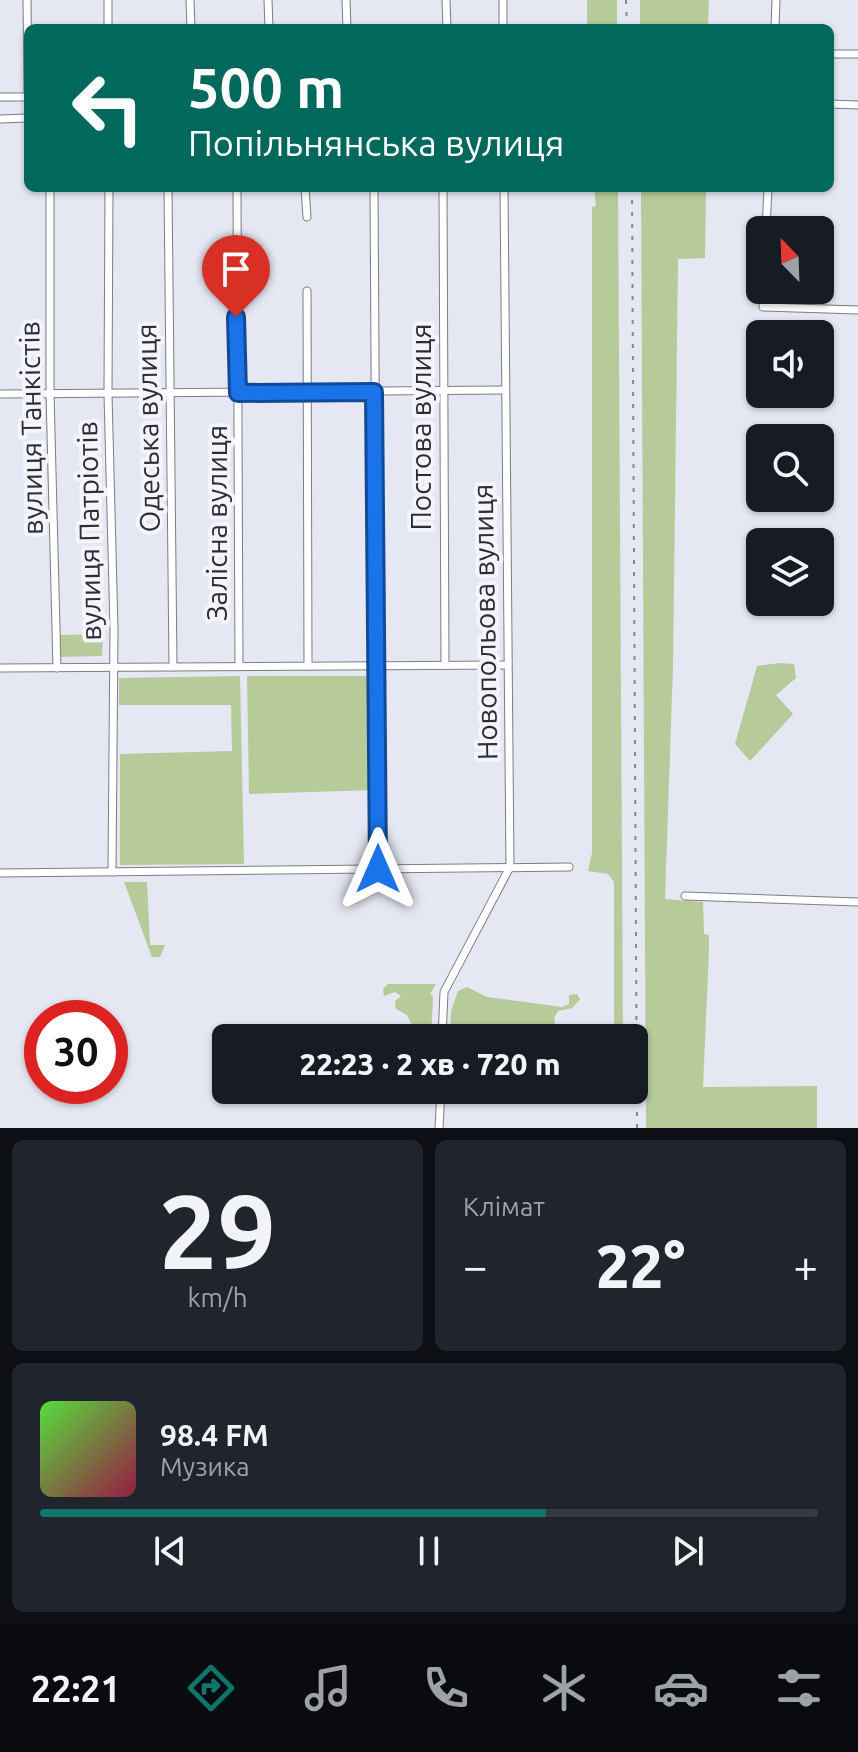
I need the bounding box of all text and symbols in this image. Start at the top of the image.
icon: left [56,56,160,160]
text: 500 m [188,56,344,119]
text: Попільнянська вулиця [188,122,564,163]
north arrow [746,216,834,304]
map controls [746,216,834,616]
pin [202,235,270,317]
icon: arrive [214,247,258,291]
button: sound [746,320,834,408]
street label: вулиця Танкістів [13,321,48,535]
street label: Одеська вулиця [130,323,165,533]
street label: Постова вулиця [405,324,436,530]
street label: вулиця Патріотів [71,421,106,641]
button: search [746,424,834,512]
street label: Залісна вулиця [201,425,232,621]
street label: Новопольова вулиця [467,484,502,761]
button: layers [746,528,834,616]
position arrow [336,827,420,911]
speed limit sign: 30 [24,1000,128,1104]
text: 22:23 · 2 хв · 720 m [299,1047,561,1081]
text: 29 [159,1172,276,1289]
text: Клімат [463,1192,545,1221]
text: 22° [596,1232,685,1299]
text: − [463,1241,488,1290]
text: + [793,1241,818,1290]
text: km/h [187,1283,248,1312]
text: 98.4 FM [160,1418,269,1452]
text: Музика [160,1452,250,1481]
icon: previous [148,1529,192,1573]
icon: pause [407,1529,451,1573]
icon: next [666,1529,710,1573]
icon: directions [183,1660,239,1716]
icon: music [300,1660,356,1716]
icon: phone [418,1660,474,1716]
icon: climate [536,1660,592,1716]
icon: car [653,1660,709,1716]
icon: filters [771,1660,827,1716]
text: 22:21 [31,1668,121,1709]

